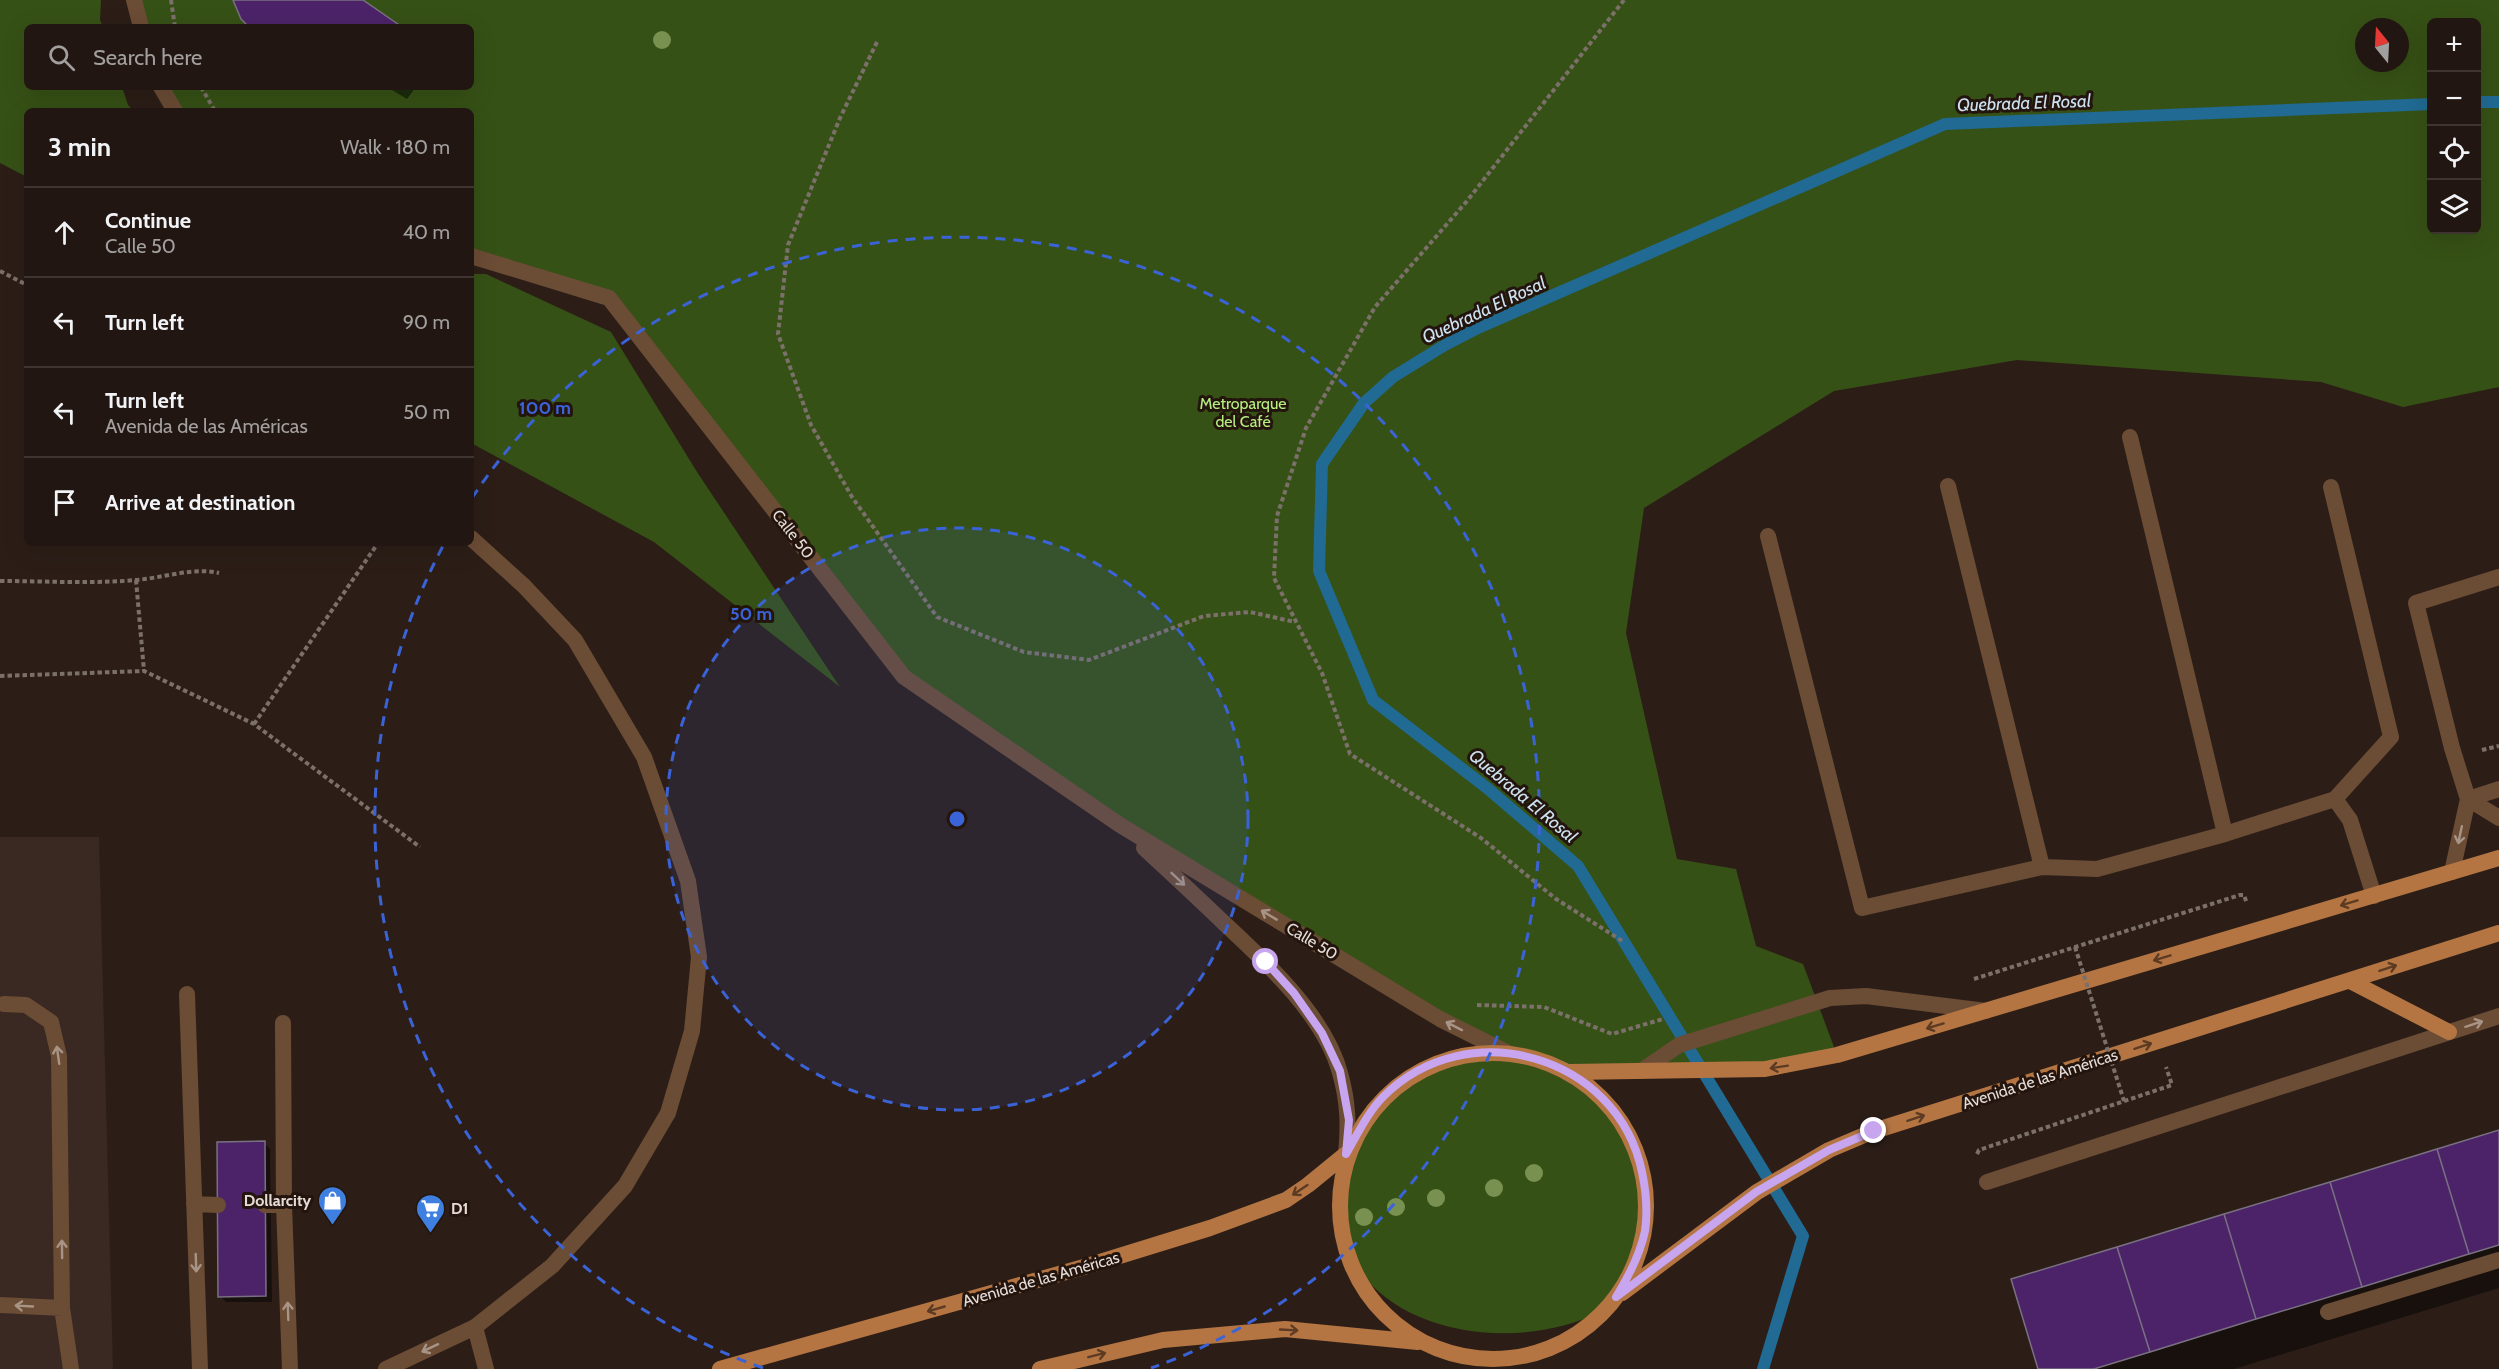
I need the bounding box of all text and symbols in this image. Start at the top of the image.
north arrow [2355,18,2409,72]
map controls [2427,18,2481,234]
button: + [2427,18,2481,72]
search box [24,24,474,90]
icon: search [45,41,78,74]
text: Search here [93,44,202,71]
button: − [2427,72,2481,126]
water label: Quebrada El Rosal [1957,90,2092,116]
button: locate [2427,126,2481,180]
text: 3 min [48,131,111,163]
text: Walk · 180 m [340,135,450,159]
button: layers [2427,180,2481,234]
text: Continue [105,207,191,234]
icon: ahead [48,216,81,249]
text: 40 m [402,220,450,244]
text: Calle 50 [105,234,176,258]
water label: Quebrada El Rosal [1419,271,1550,348]
icon: left [48,306,81,339]
text: Turn left [105,309,184,336]
text: 90 m [403,310,450,334]
text: Turn left [105,387,184,414]
park label: Metroparque del Café [1200,394,1286,431]
icon: left [48,396,81,429]
text: 100 m [519,397,571,419]
text: 50 m [403,400,450,424]
text: Avenida de las Américas [105,414,308,438]
icon: arrive [48,486,81,519]
text: Arrive at destination [105,489,295,516]
street label: Calle 50 [768,506,818,562]
text: 50 m [730,603,772,625]
water label: Quebrada El Rosal [1465,744,1582,848]
centre of rings [947,809,967,829]
one-way arrow [2454,826,2466,845]
one-way arrow [1170,872,1185,887]
one-way arrow [2340,898,2359,909]
one-way arrow [1261,909,1278,921]
street label: Calle 50 [1283,918,1341,964]
route start [1252,948,1278,974]
one-way arrow [2153,953,2172,965]
one-way arrow [2378,962,2397,973]
one-way arrow [2464,1018,2483,1029]
one-way arrow [1446,1020,1463,1032]
one-way arrow [1926,1021,1945,1032]
one-way arrow [2133,1040,2152,1051]
one-way arrow [52,1045,63,1065]
street label: Avenida de las Américas [1960,1045,2120,1113]
one-way arrow [1770,1061,1790,1072]
one-way arrow [1907,1112,1926,1123]
route end [1860,1117,1886,1143]
shop icon: Dollarcity [316,1184,348,1226]
one-way arrow [1292,1184,1309,1196]
place label: Dollarcity [244,1191,311,1210]
supermarket icon: D1 [414,1192,446,1234]
place label: D1 [451,1199,468,1218]
one-way arrow [56,1240,68,1260]
street label: Avenida de las Américas [960,1247,1122,1310]
one-way arrow [190,1252,202,1272]
one-way arrow [14,1300,34,1311]
one-way arrow [282,1301,294,1321]
one-way arrow [927,1304,946,1315]
one-way arrow [1279,1325,1299,1336]
one-way arrow [422,1342,440,1354]
one-way arrow [1087,1348,1106,1360]

